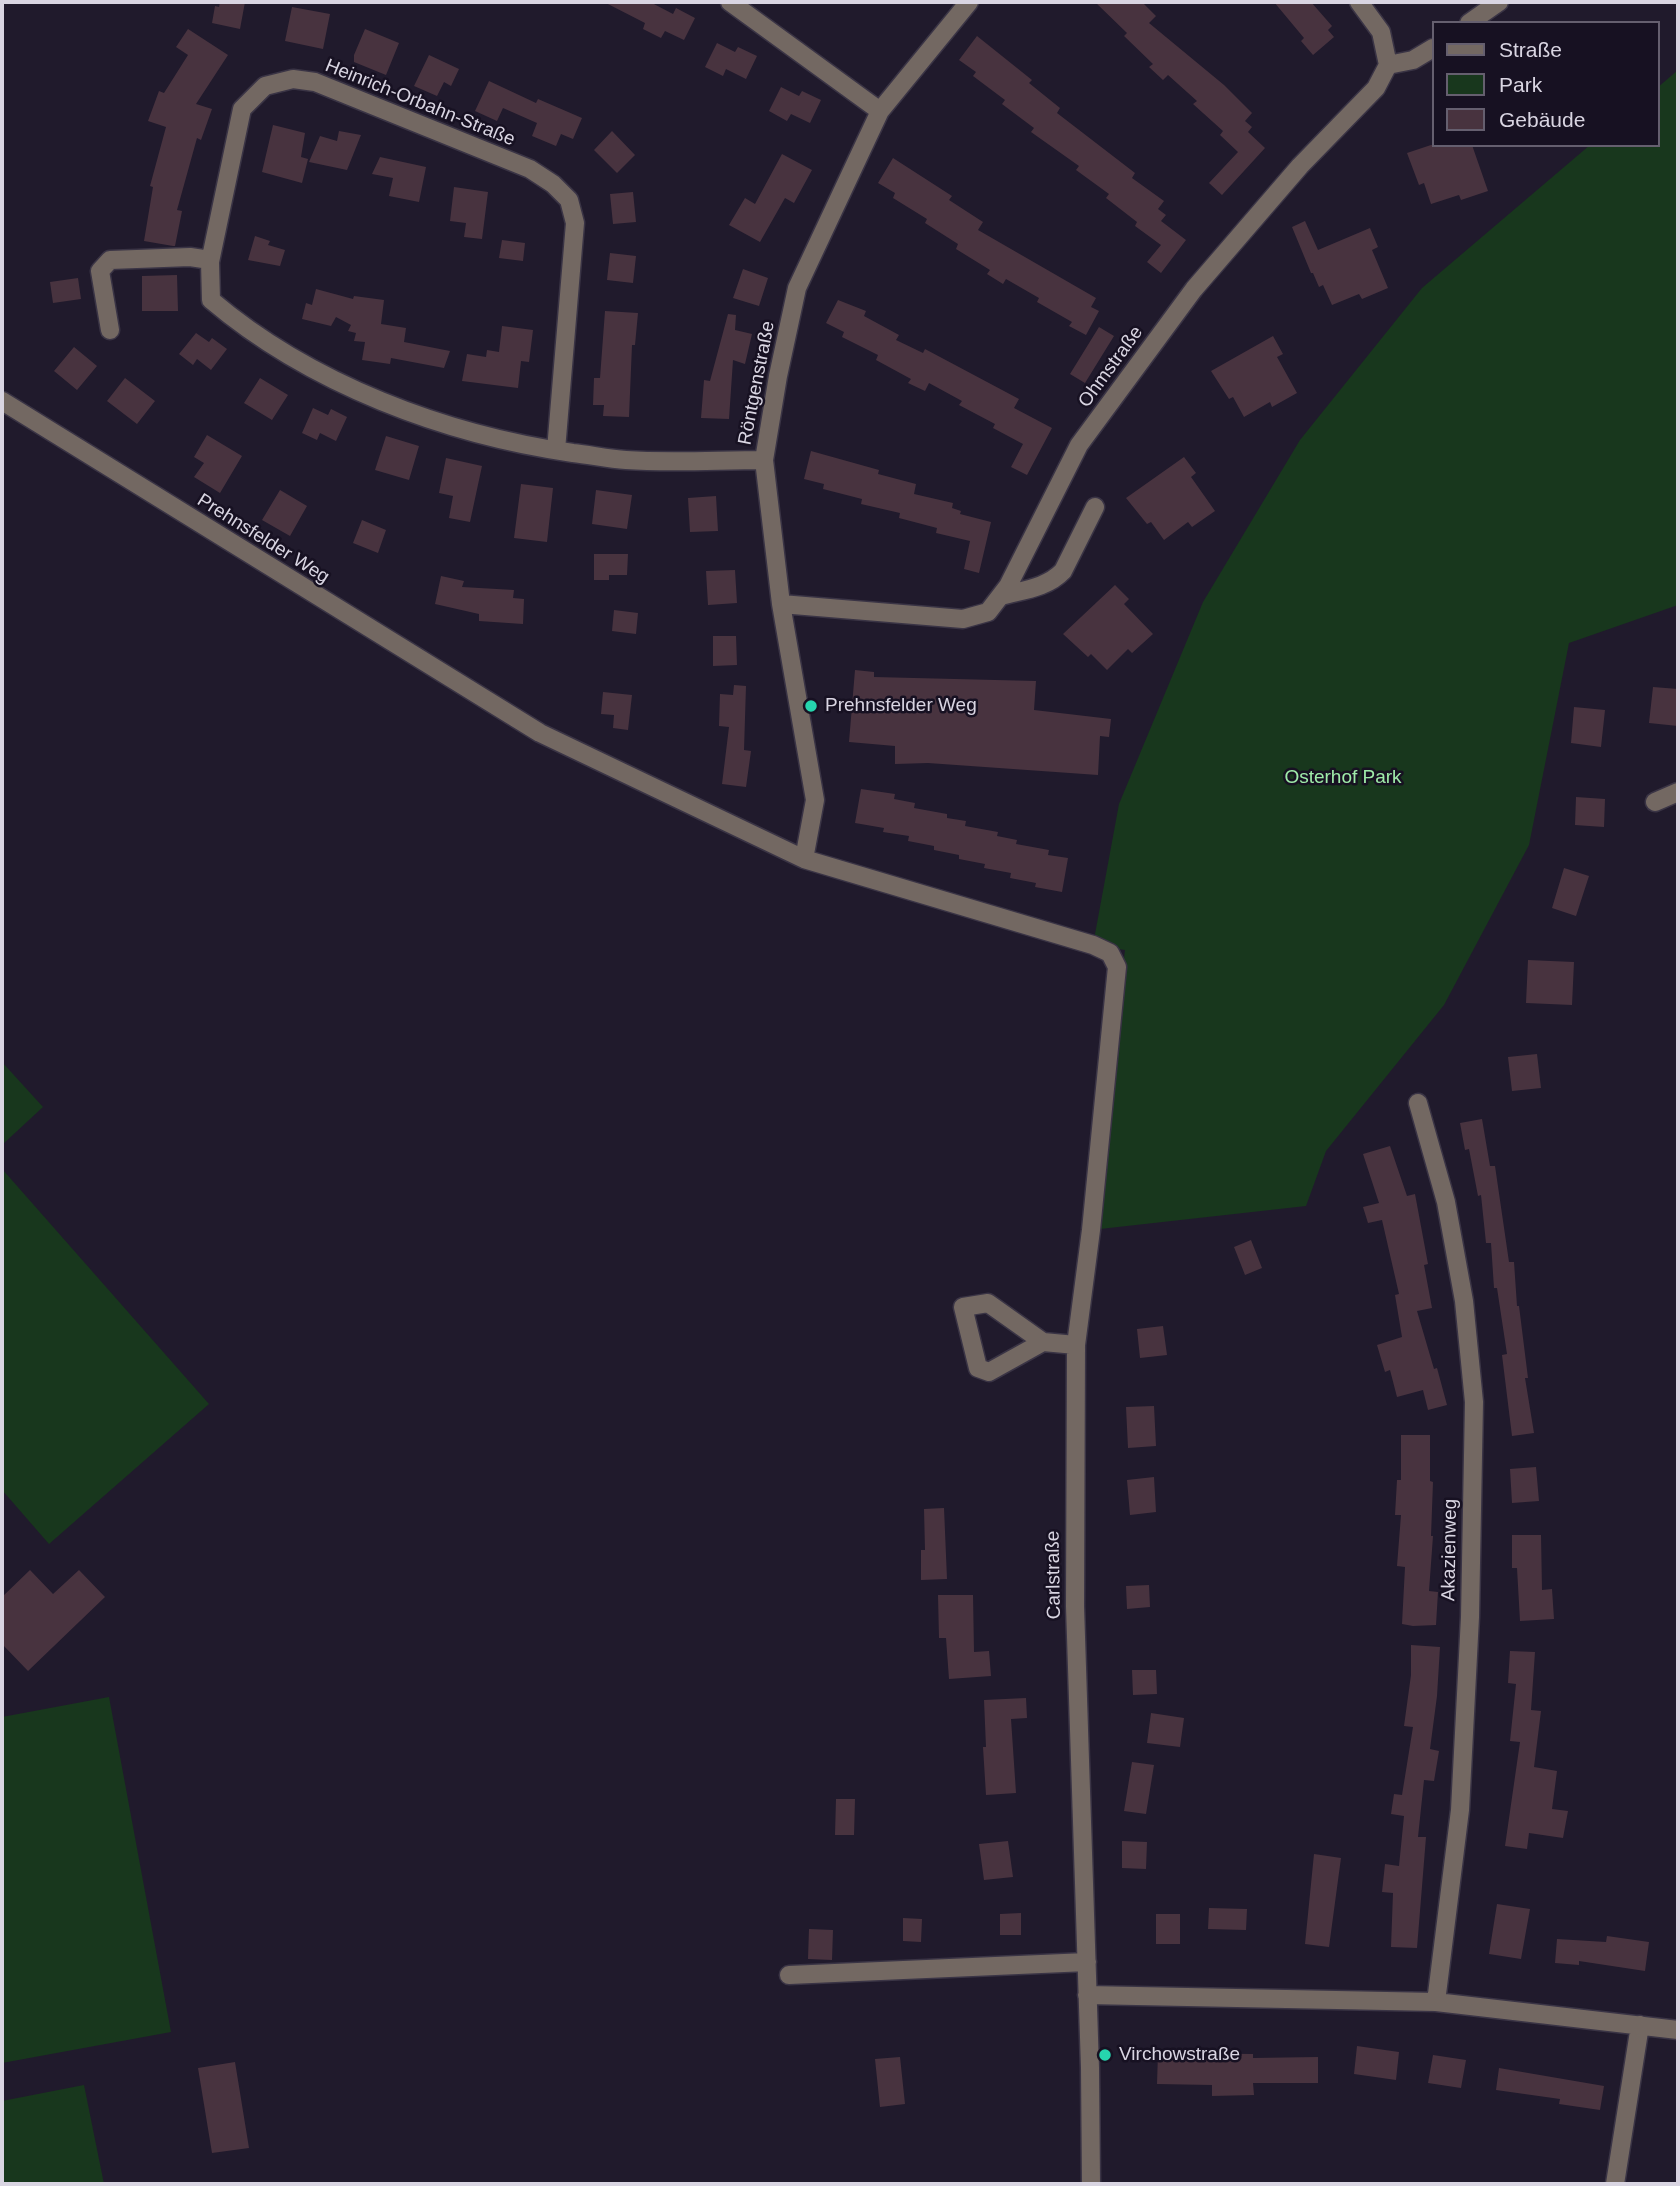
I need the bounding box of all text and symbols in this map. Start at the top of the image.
legend [1432,21,1659,147]
text: Straße [1499,38,1562,61]
street label: Heinrich-Orbahn-Straße [322,54,518,152]
text: Park [1499,73,1542,96]
text: Gebäude [1499,108,1585,131]
street label: Röntgenstraße [734,319,780,447]
street label: Ohmstraße [1074,322,1148,412]
street label: Prehnsfelder Weg [193,489,333,589]
place label: Prehnsfelder Weg [825,695,977,717]
marker: Prehnsfelder Weg [803,698,819,714]
park label: Osterhof Park [1284,767,1402,789]
street label: Akazienweg [1438,1499,1462,1601]
street label: Carlstraße [1042,1530,1066,1620]
place label: Virchowstraße [1119,2044,1240,2066]
marker: Virchowstraße [1097,2047,1113,2063]

